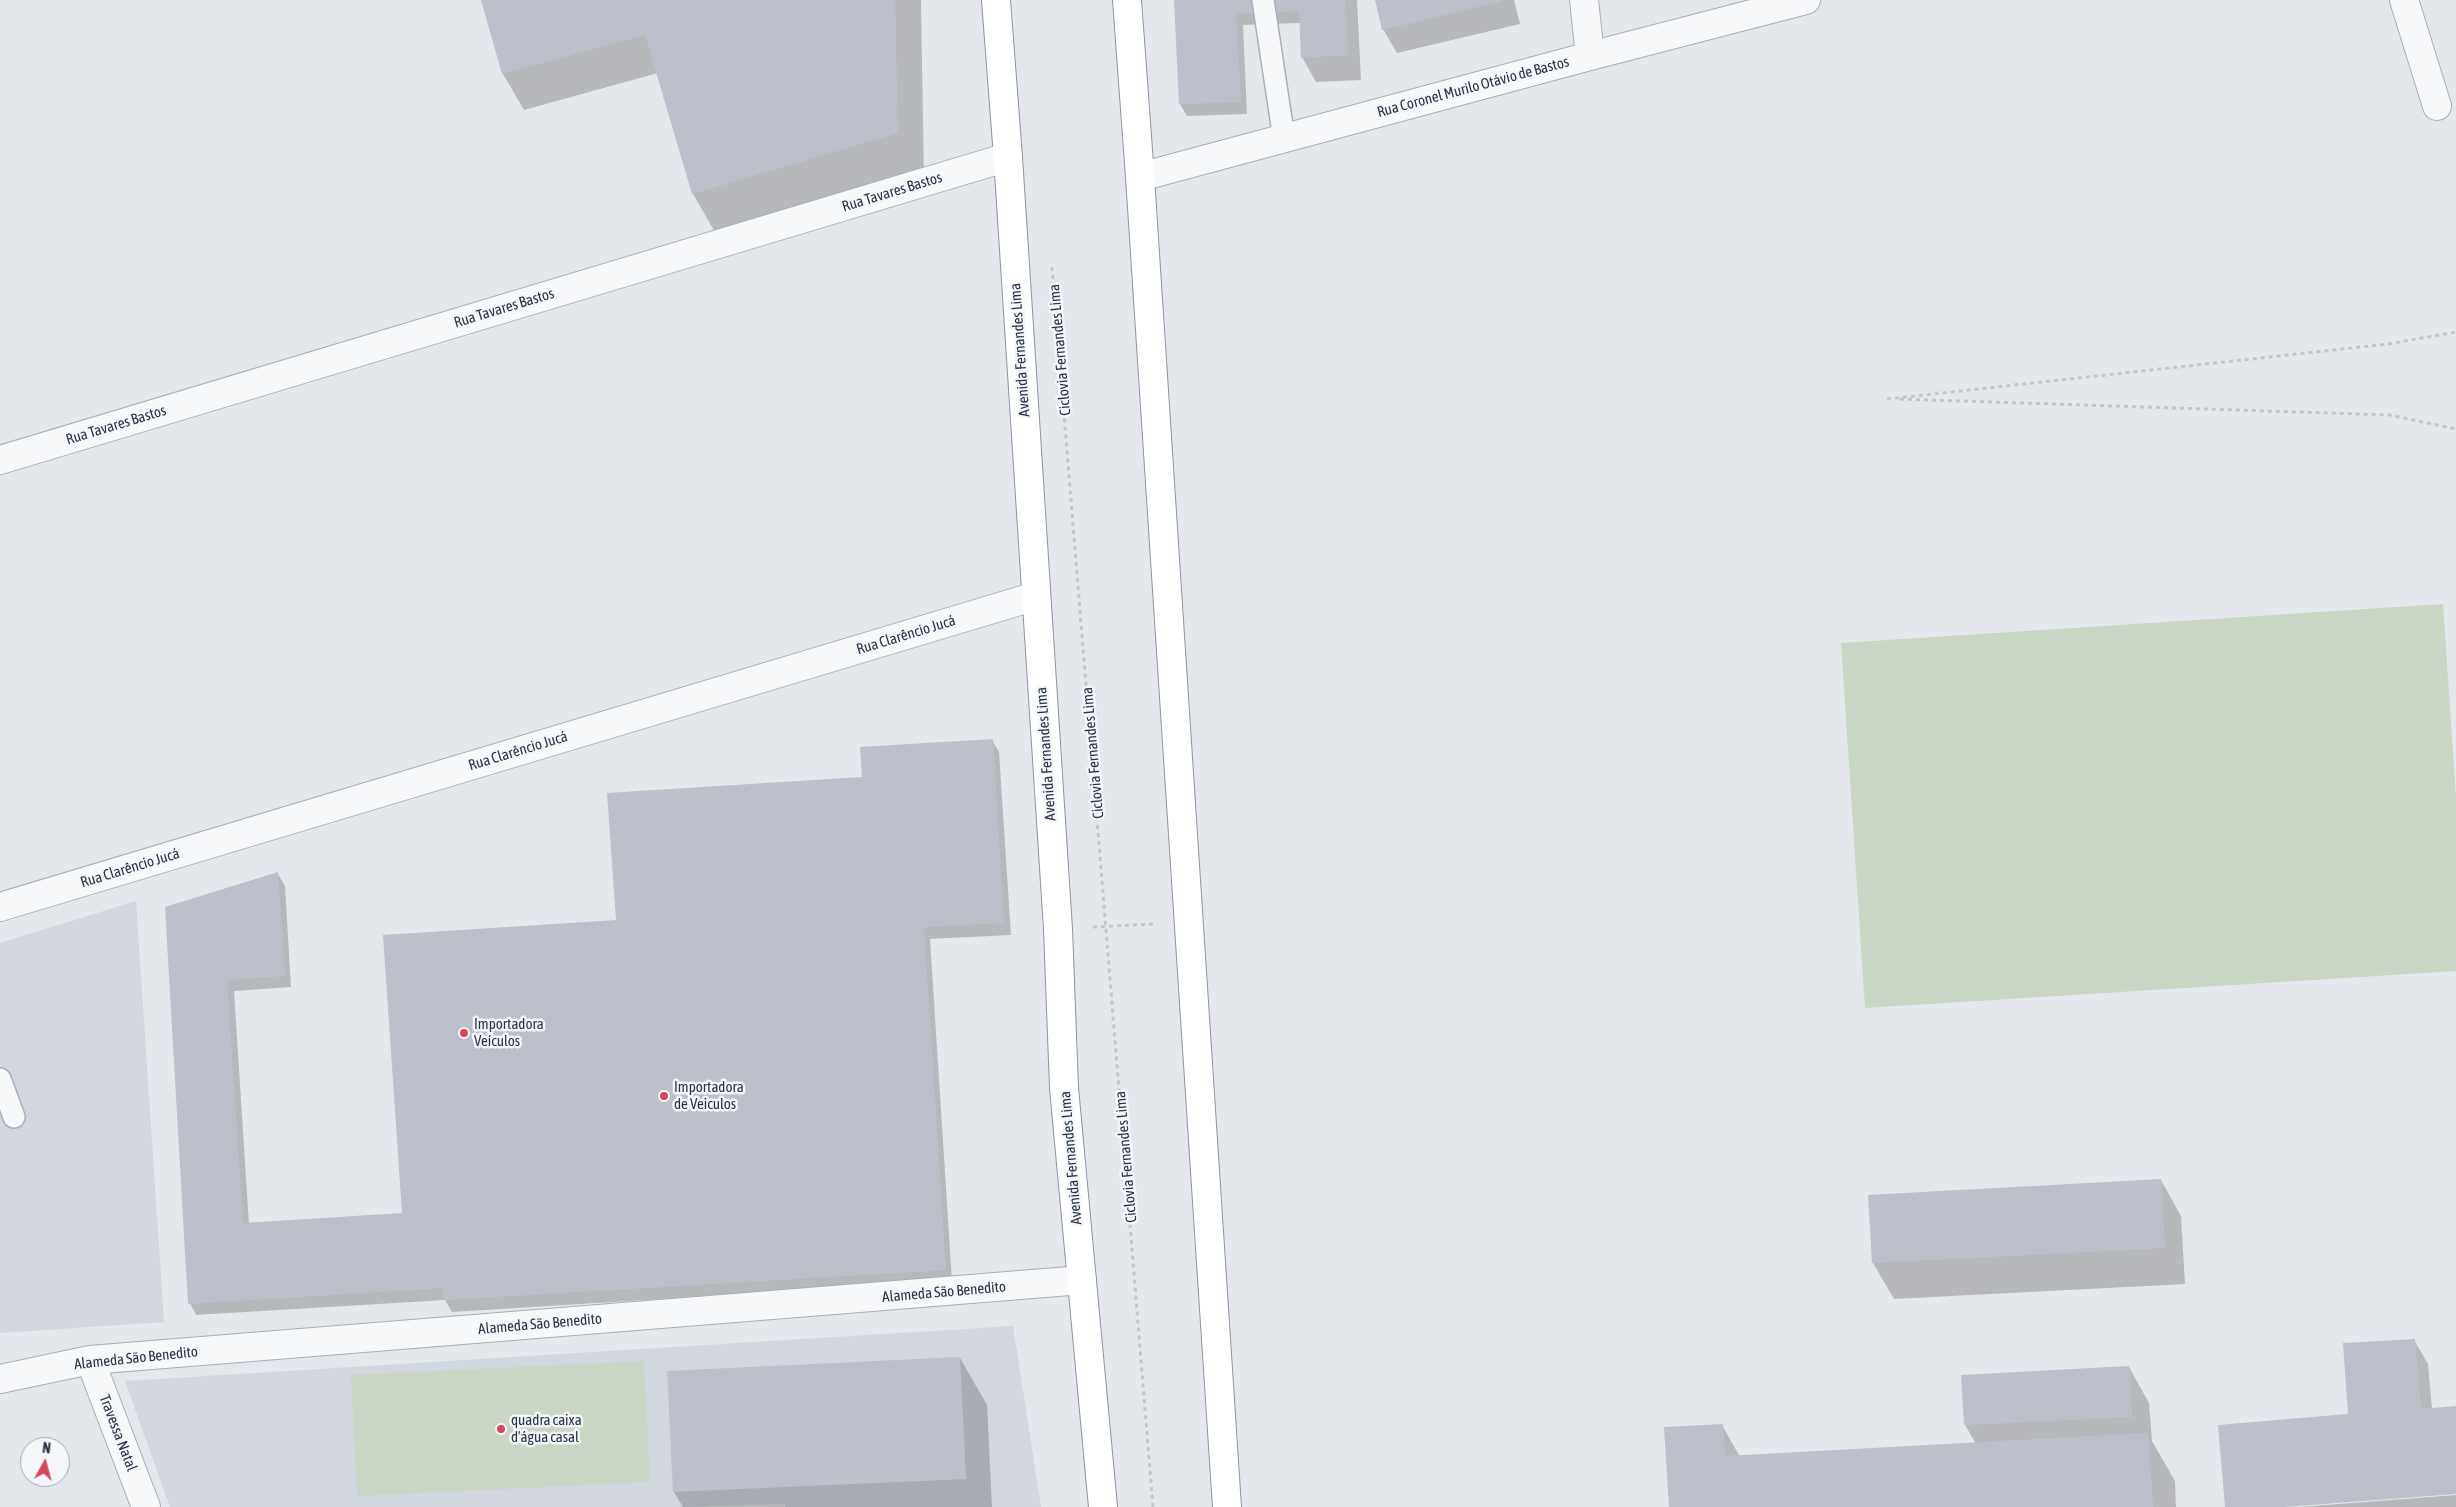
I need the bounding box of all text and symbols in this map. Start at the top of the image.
street label: Rua Coronel Murilo Otávio de Bastos [1375,53,1571,121]
street label: Rua Tavares Bastos [840,168,944,216]
street label: Avenida Fernandes Lima [1006,283,1034,417]
street label: Ciclovia Fernandes Lima [1045,283,1075,417]
street label: Rua Tavares Bastos [452,284,556,332]
street label: Rua Tavares Bastos [64,401,168,449]
street label: Rua Clarêncio Jucá [854,611,958,659]
street label: Ciclovia Fernandes Lima [1078,686,1108,820]
street label: Avenida Fernandes Lima [1032,687,1060,821]
street label: Rua Clarêncio Jucá [466,727,570,775]
street label: Rua Clarêncio Jucá [78,844,182,892]
place label: Importadora Veículos [474,1015,544,1050]
marker: Importadora Veículos [458,1027,470,1039]
place label: Importadora de Veiculos [674,1078,744,1113]
marker: Importadora de Veiculos [658,1090,670,1102]
street label: Ciclovia Fernandes Lima [1111,1090,1141,1224]
street label: Avenida Fernandes Lima [1056,1091,1086,1225]
street label: Alameda São Benedito [881,1278,1007,1306]
street label: Alameda São Benedito [477,1310,603,1338]
street label: Alameda São Benedito [73,1343,199,1373]
street label: Travessa Natal [95,1392,141,1474]
place label: quadra caixa d'água casal [511,1411,582,1446]
marker: quadra caixa d'água casal [495,1423,507,1435]
north arrow [20,1437,70,1487]
text: N [42,1440,52,1457]

